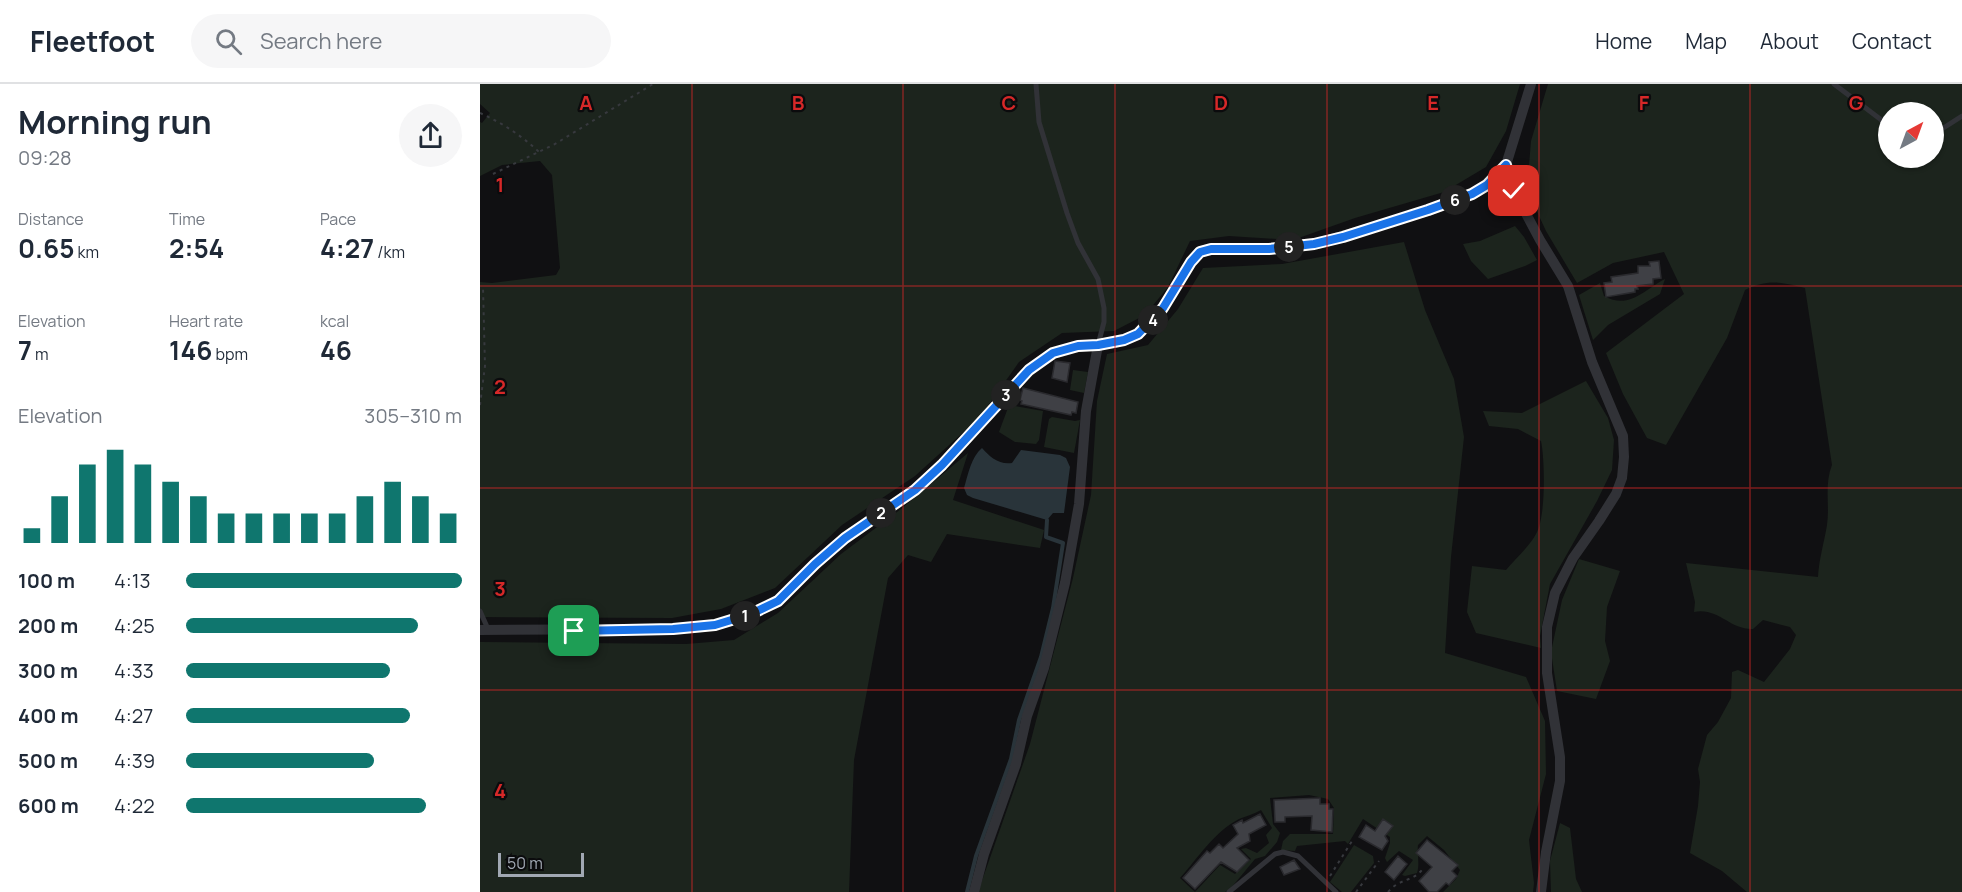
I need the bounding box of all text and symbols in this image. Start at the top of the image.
search box [191,14,611,68]
text: Fleetfoot [30,22,155,60]
icon: search [212,25,245,58]
text: Search here [260,26,382,56]
text: Home [1595,27,1652,55]
text: Map [1685,27,1727,55]
text: About [1760,27,1819,55]
text: Contact [1852,27,1932,55]
text: A [579,89,593,116]
text: B [792,89,805,116]
text: C [1002,89,1016,116]
text: D [1214,89,1228,116]
text: E [1427,89,1439,116]
text: F [1639,89,1650,116]
text: G [1849,89,1864,116]
text: Morning run [18,99,212,144]
north arrow [1878,102,1944,168]
map controls [1878,102,1944,168]
button: share [399,104,462,167]
text: 09:28 [18,144,72,171]
pin [1488,165,1539,216]
text: 1 [496,171,504,198]
icon: check [1497,174,1530,207]
pin: 6 [1440,185,1470,215]
text: 6 [1450,189,1460,211]
text: Distance [18,208,84,230]
text: Time [169,208,205,230]
text: Pace [320,208,356,230]
text: 0.65 [18,230,74,266]
text: 2:54 [169,230,224,266]
text: 4:27 [320,230,374,266]
pin: 5 [1274,232,1304,262]
text: 5 [1284,236,1294,258]
text: km [74,241,99,263]
text: /km [374,241,405,263]
pin: 4 [1138,305,1168,335]
text: 4 [1148,309,1158,331]
text: Elevation [18,310,86,332]
text: Heart rate [169,310,243,332]
text: kcal [320,310,349,332]
text: 7 [18,332,32,368]
text: 146 [169,332,212,368]
text: 46 [320,332,352,368]
text: m [32,343,49,365]
text: bpm [212,343,248,365]
text: 2 [494,373,506,400]
pin: 3 [991,380,1021,410]
text: 3 [1001,384,1011,406]
text: Elevation [18,402,102,429]
text: 305–310 m [364,402,462,429]
pin: 2 [866,498,896,528]
text: 2 [876,502,886,524]
text: 100 m [18,567,75,594]
text: 4:13 [114,567,151,594]
text: 3 [494,575,506,602]
pin: 1 [730,601,760,631]
pin [548,605,599,656]
text: 1 [741,605,749,627]
text: 200 m [18,612,78,639]
text: 4:25 [114,612,155,639]
icon: arrive [557,614,590,647]
text: 300 m [18,657,78,684]
text: 4:33 [114,657,154,684]
text: 400 m [18,702,78,729]
text: 4:27 [114,702,153,729]
text: 500 m [18,747,78,774]
text: 4:39 [114,747,155,774]
text: 4 [494,777,506,804]
text: 600 m [18,792,79,819]
text: 4:22 [114,792,155,819]
scale bar [498,850,584,878]
text: 50 m [507,852,543,874]

